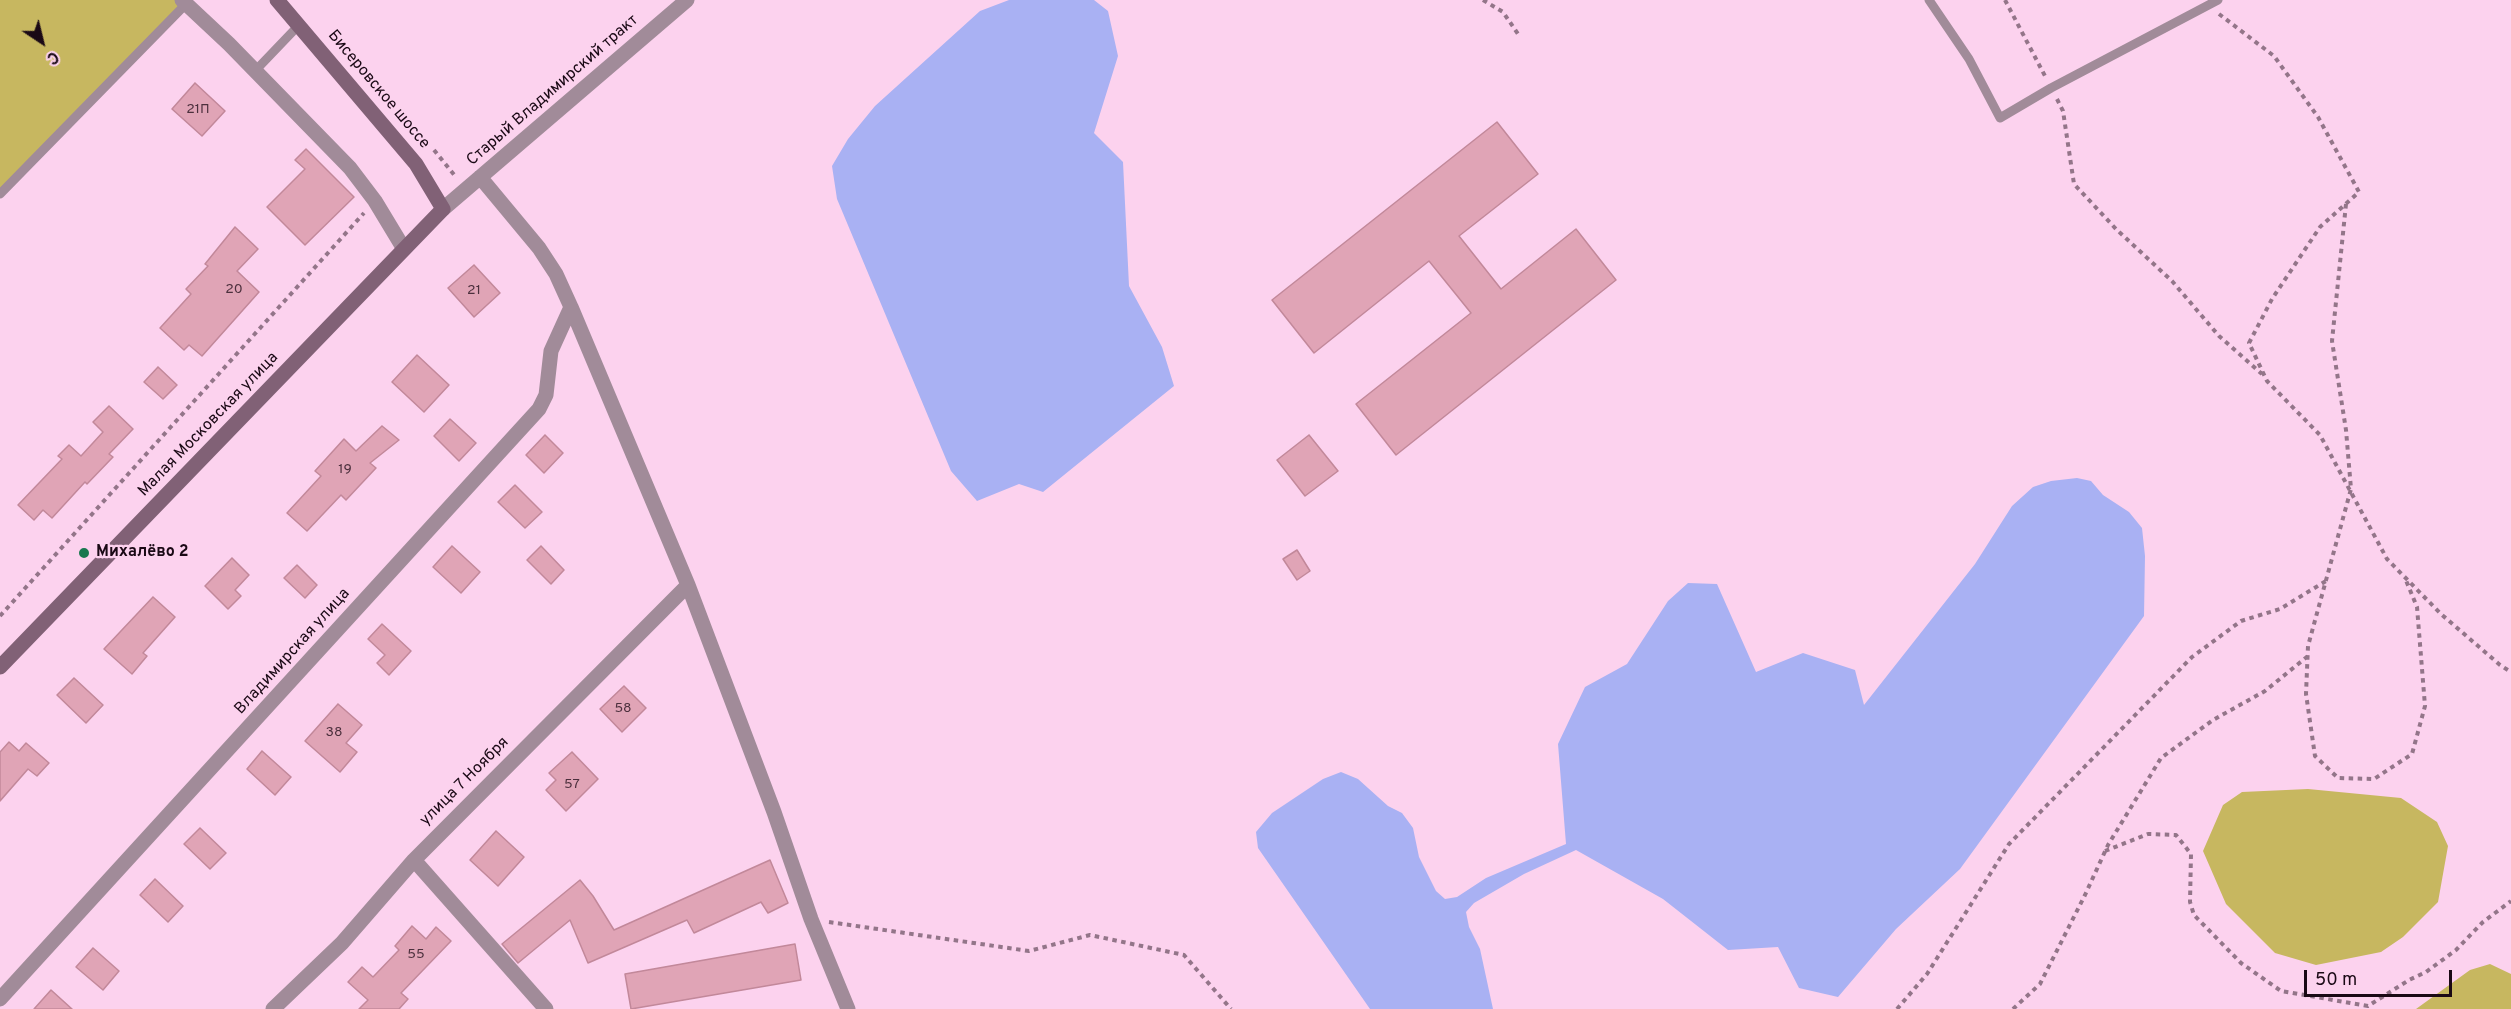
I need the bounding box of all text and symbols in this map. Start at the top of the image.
street label: Старый Владимирский тракт [463,11,643,171]
north arrow [12,12,72,72]
street label: Бисеровское шоссе [323,27,433,153]
text: С [42,46,62,68]
house number: 21П [186,102,210,118]
house number: 20 [225,282,243,298]
house number: 21 [467,283,481,299]
street label: Малая Московская улица [135,349,283,501]
house number: 19 [338,462,352,478]
place label: Михалёво 2 [96,543,189,563]
marker: Михалёво 2 [77,546,91,560]
street label: Владимирская улица [231,585,355,719]
house number: 58 [614,701,632,717]
house number: 38 [326,725,342,741]
street label: улица 7 Ноября [416,733,514,831]
house number: 57 [564,777,580,793]
house number: 55 [407,947,425,963]
scale bar [2307,958,2456,996]
text: 50 m [2315,969,2357,992]

